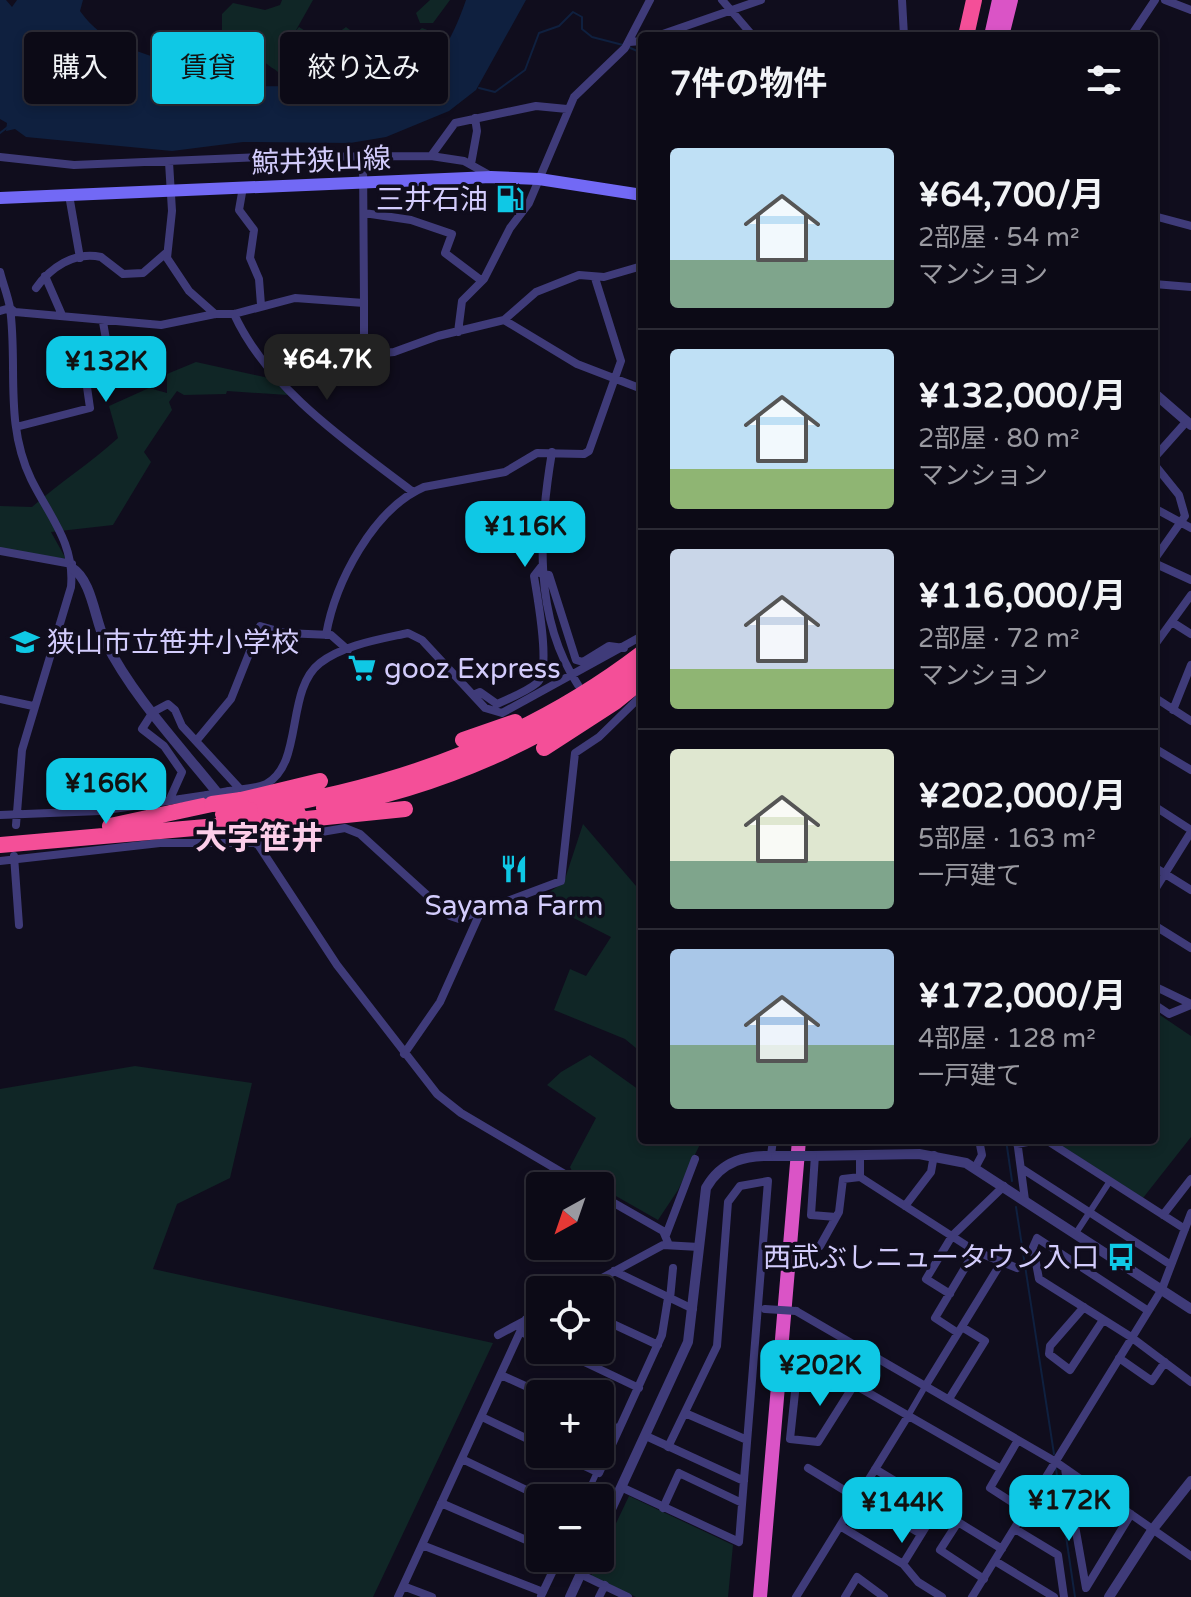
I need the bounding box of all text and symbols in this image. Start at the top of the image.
chip: 購入 [24,32,136,104]
chip: 賃貸 [152,32,264,104]
chip: 絞り込み [280,32,448,104]
icon: filters [1082,58,1126,102]
text: 7件の物件 [670,64,827,105]
street label: 鯨井狭山線 [250,142,392,180]
text: ¥64,700/月 [918,175,1105,216]
icon: home [734,180,830,276]
place label: 三井石油 [376,183,488,217]
fuel station icon: 三井石油 [495,184,525,214]
text: 2部屋 · 54 m² [918,222,1080,253]
text: マンション [918,259,1048,290]
pin: ¥64.7K [262,334,392,402]
pin: ¥132K [50,336,162,404]
text: ¥64.7K [282,344,372,375]
text: ¥132K [64,346,148,377]
text: ¥132,000/月 [918,376,1126,417]
icon: home [734,381,830,477]
text: 2部屋 · 80 m² [918,423,1080,454]
text: マンション [918,460,1048,491]
pin: ¥116K [469,501,581,569]
text: ¥116K [483,511,567,542]
text: ¥116,000/月 [918,576,1126,617]
icon: home [734,581,830,677]
text: 2部屋 · 72 m² [918,623,1080,654]
place label: 狭山市立笹井小学校 [47,626,299,660]
school or university icon: 狭山市立笹井小学校 [10,627,40,657]
place label: gooz Express [384,652,561,686]
supermarket icon: gooz Express [347,653,377,683]
text: マンション [918,660,1048,691]
pin: ¥166K [50,758,162,826]
text: ¥166K [64,768,148,799]
text: ¥202,000/月 [918,776,1126,817]
icon: home [734,781,830,877]
district label: 大字笹井 [195,820,323,858]
text: 5部屋 · 163 m² [918,823,1096,854]
restaurant icon: Sayama Farm [499,854,529,884]
text: 一戸建て [918,860,1022,891]
place label: Sayama Farm [424,889,604,923]
text: ¥172,000/月 [918,976,1126,1017]
icon: home [734,981,830,1077]
text: 4部屋 · 128 m² [918,1023,1096,1054]
text: 一戸建て [918,1060,1022,1091]
north arrow [526,1172,614,1260]
map controls [526,1172,614,1572]
place label: 西武ぶしニュータウン入口 [763,1241,1099,1275]
bus stop icon: 西武ぶしニュータウン入口 [1106,1242,1136,1272]
button: locate [526,1276,614,1364]
pin: ¥202K [764,1340,876,1408]
text: ¥202K [778,1350,862,1381]
button: + [526,1380,614,1468]
pin: ¥172K [1013,1475,1125,1543]
pin: ¥144K [846,1477,958,1545]
button: − [526,1484,614,1572]
text: ¥172K [1027,1485,1111,1516]
text: ¥144K [860,1487,944,1518]

